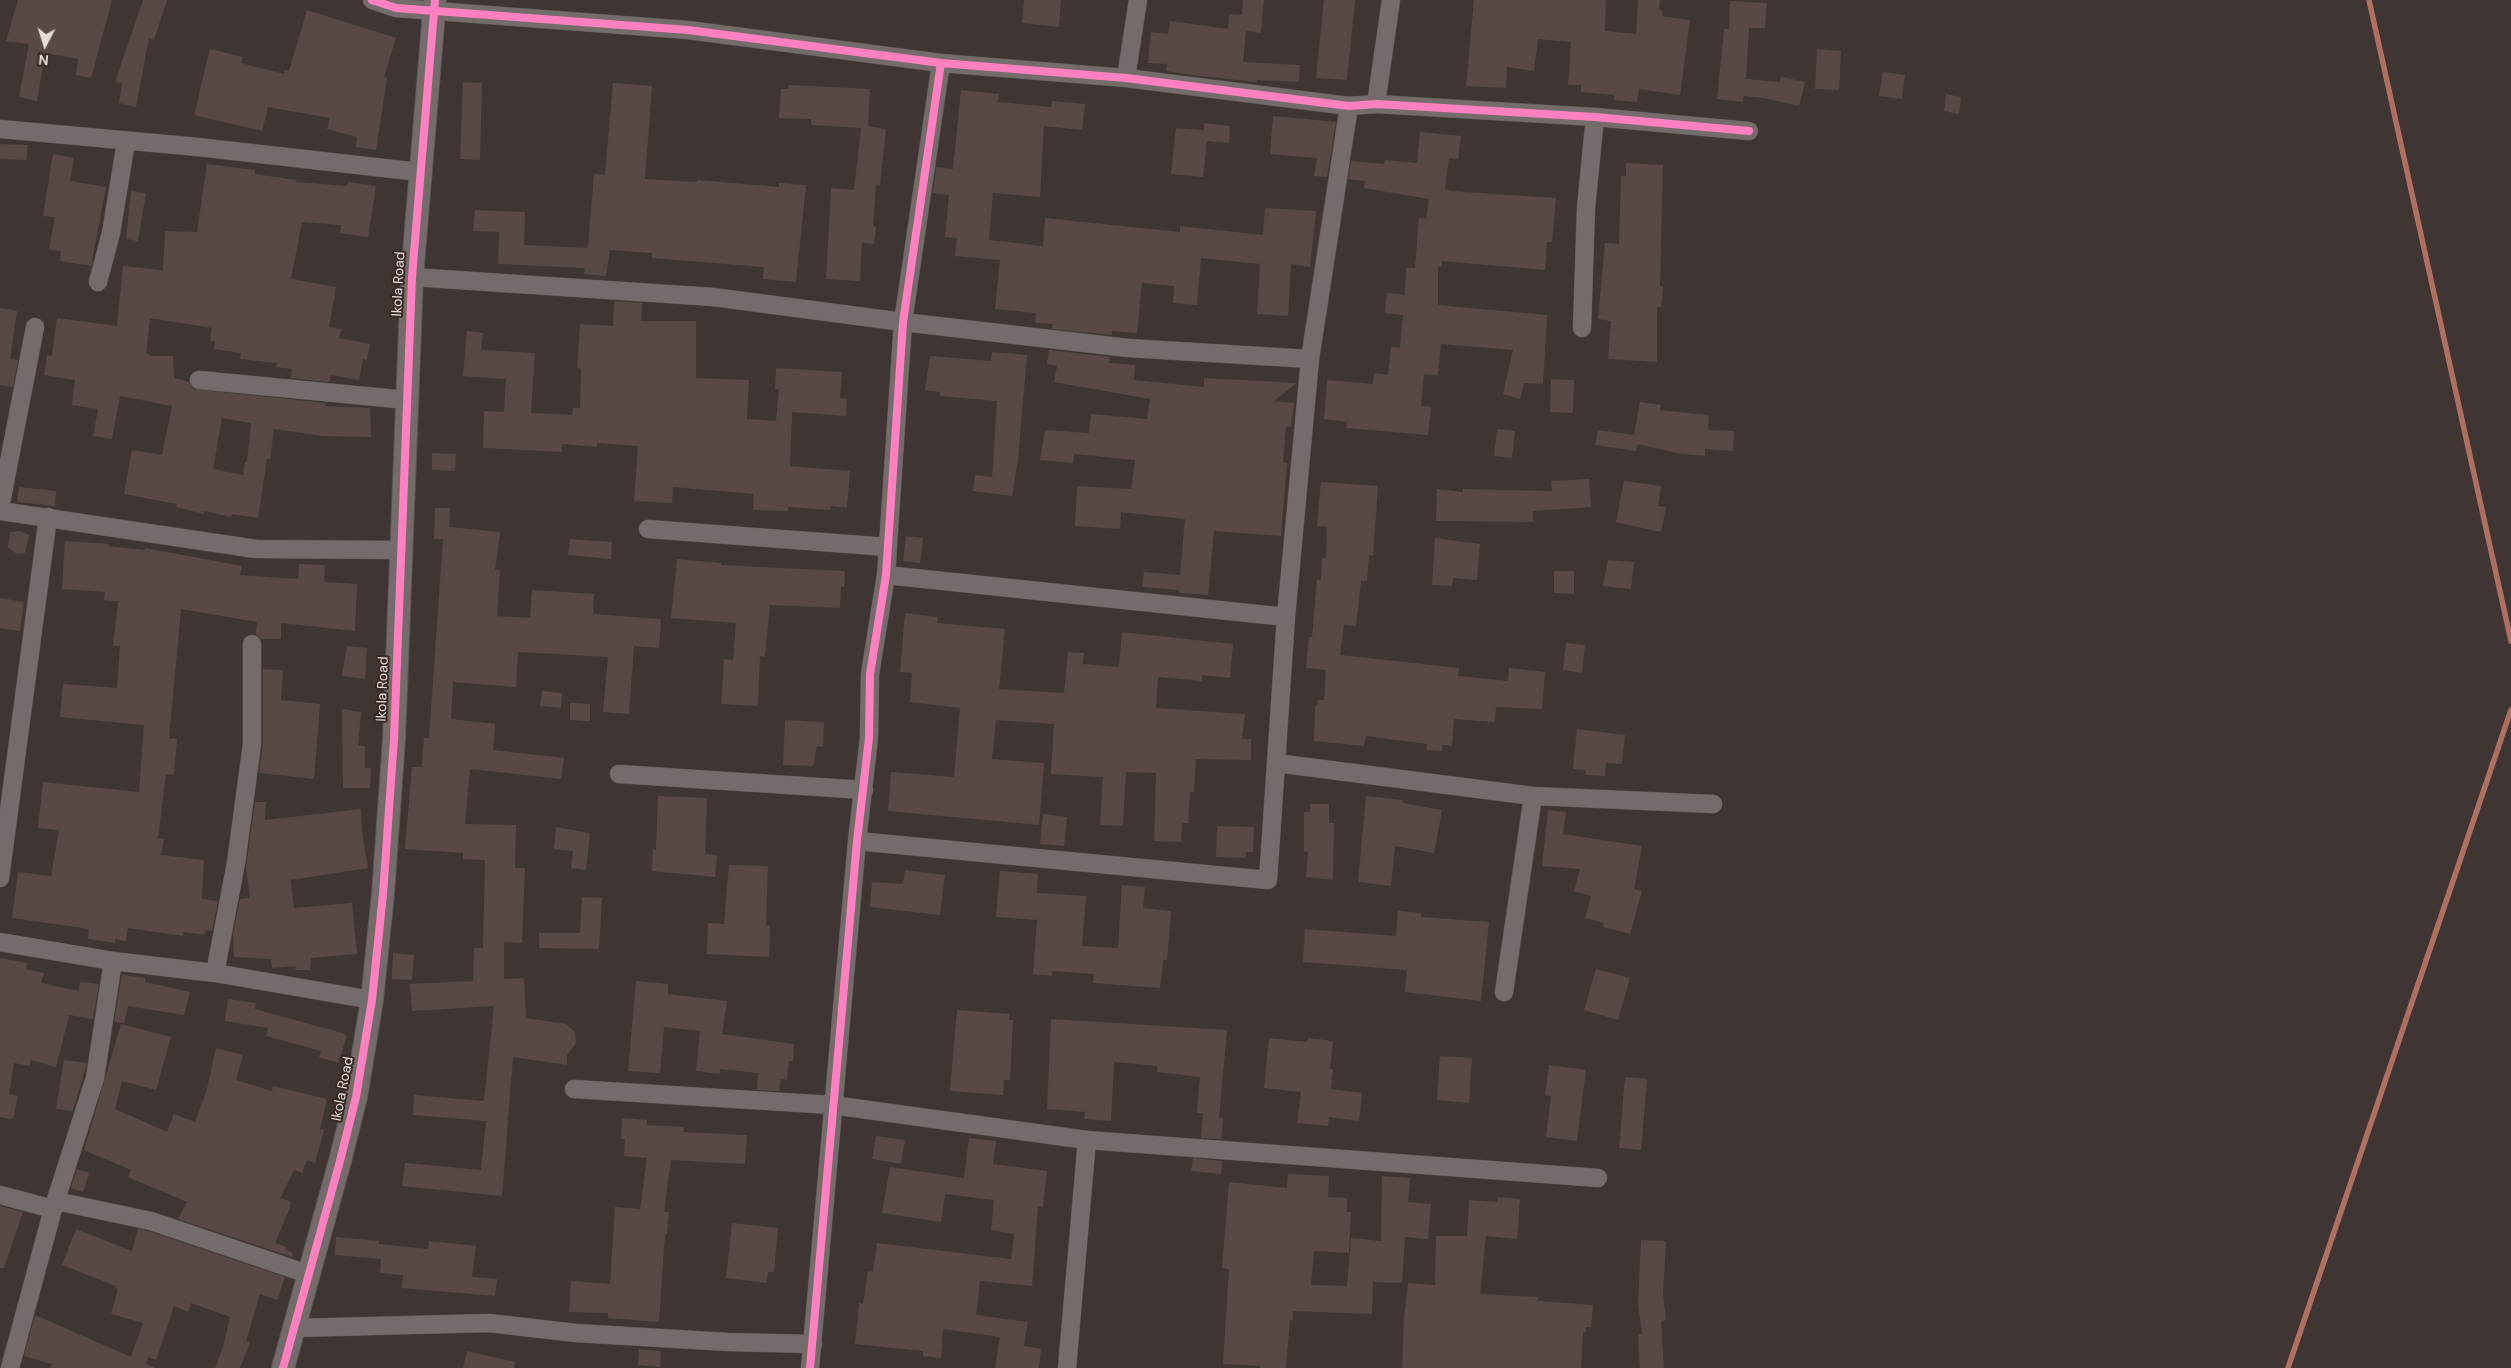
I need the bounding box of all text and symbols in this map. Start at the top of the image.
north arrow [20,20,70,70]
text: N [38,51,50,69]
street label: Ikola Road [389,251,409,317]
street label: Ikola Road [373,656,393,722]
street label: Ikola Road [329,1055,357,1123]

